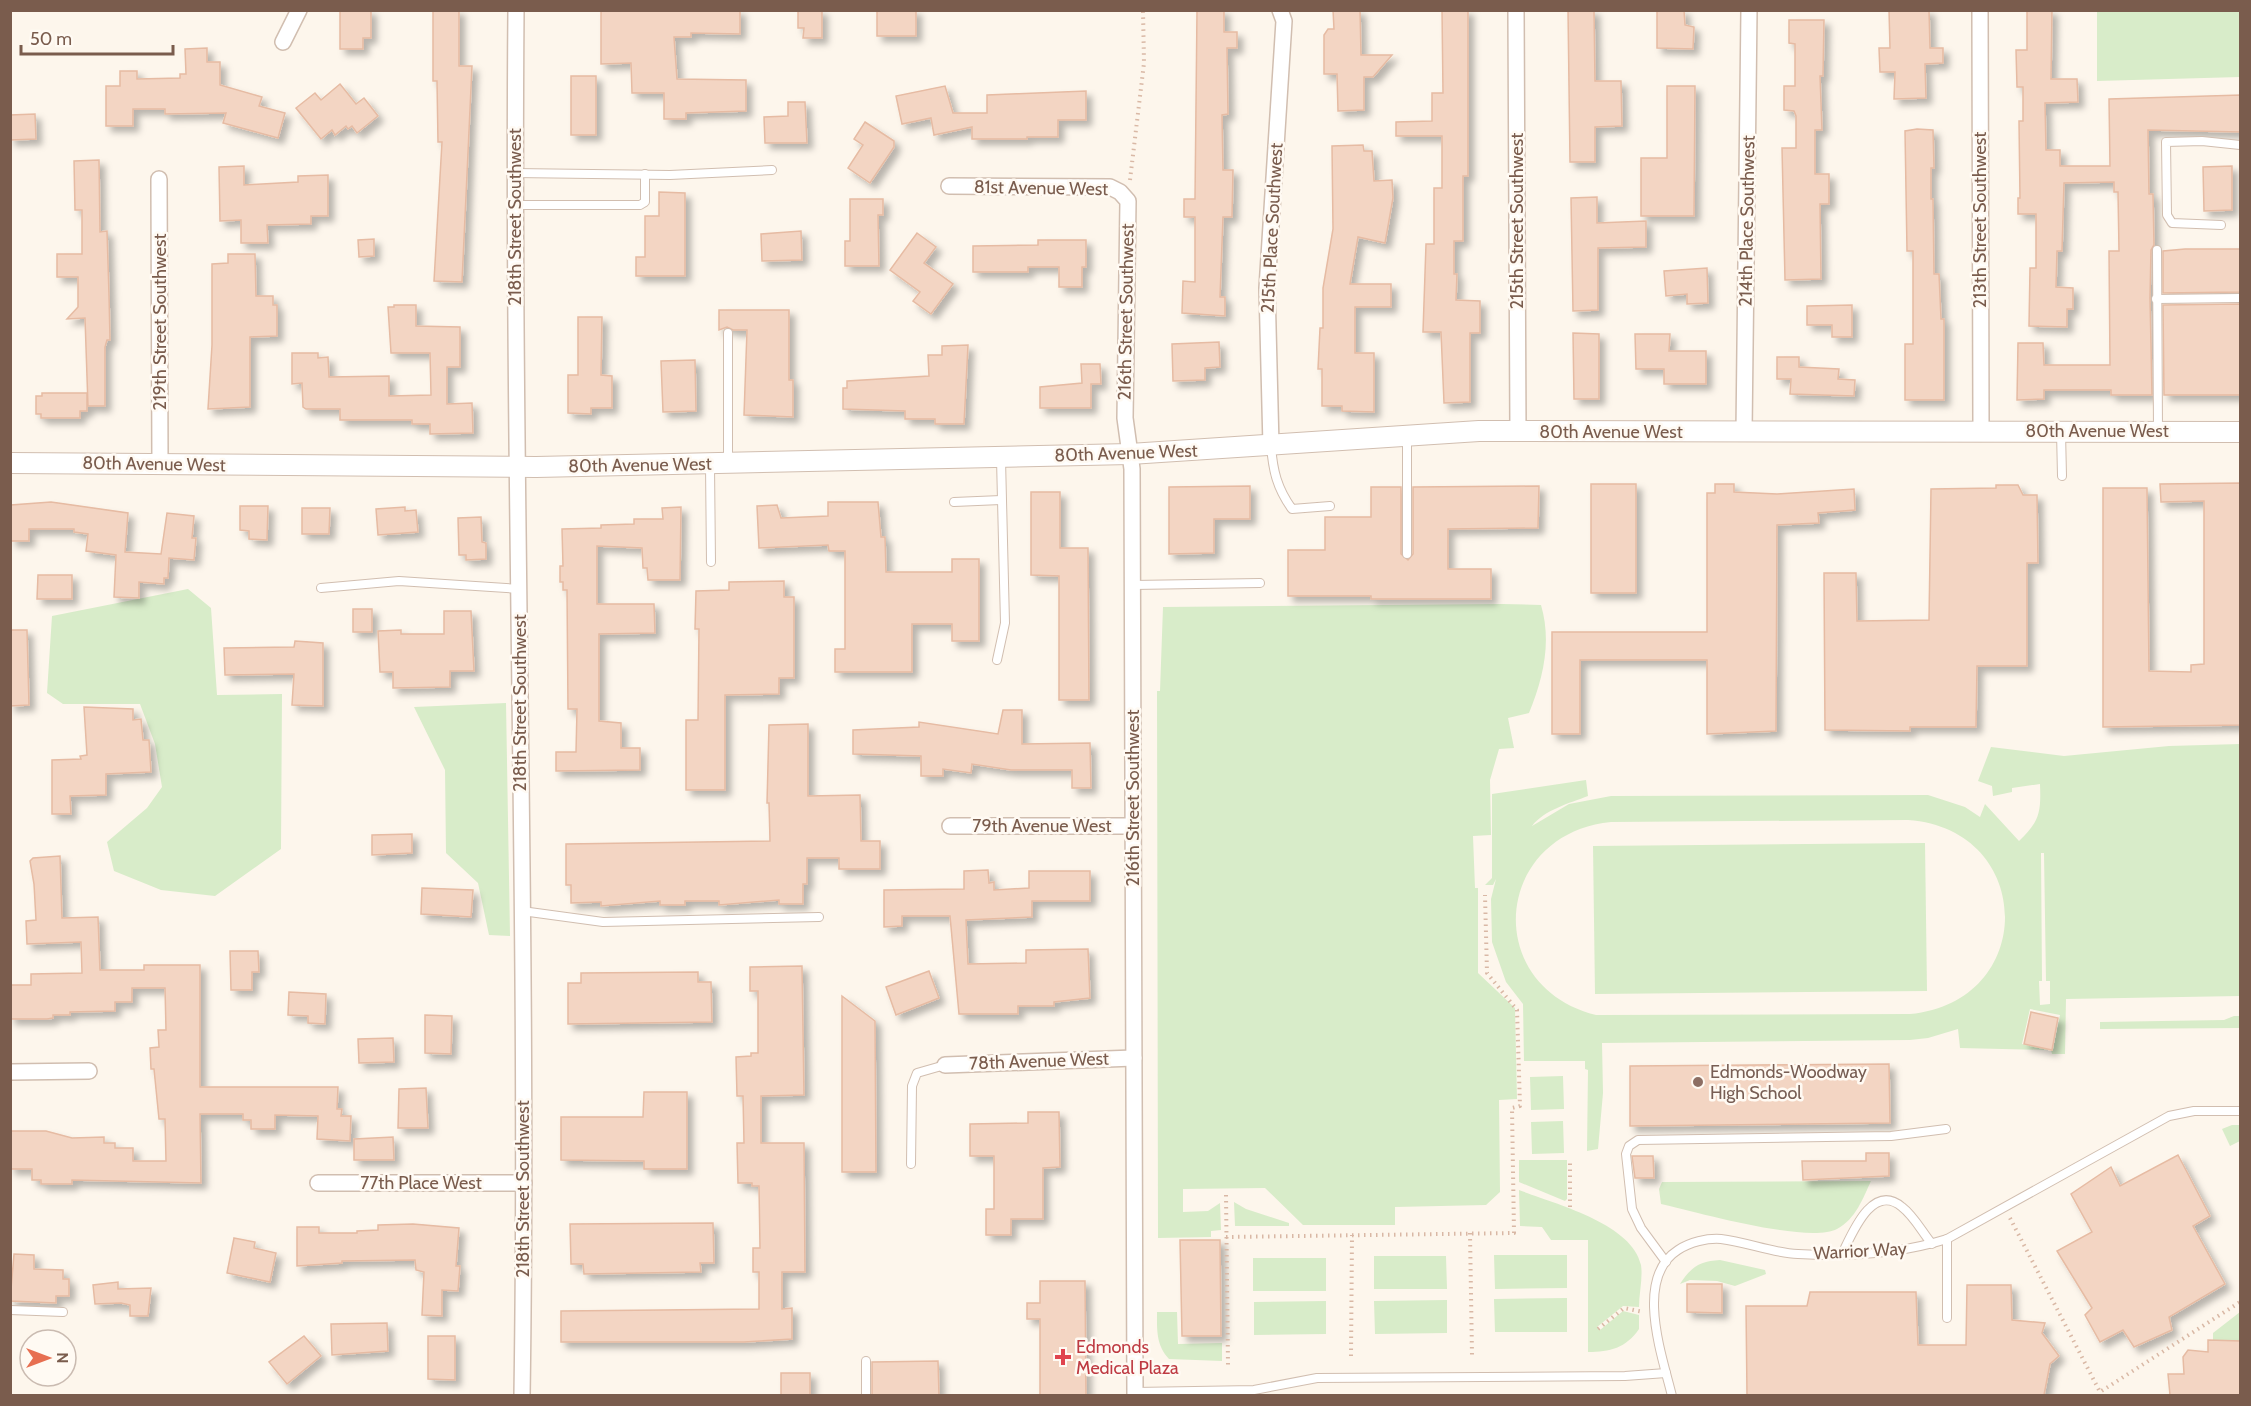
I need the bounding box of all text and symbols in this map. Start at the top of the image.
scale bar [21,18,172,56]
text: 50 m [30,28,72,50]
street label: 218th Street Southwest [504,128,526,306]
street label: 213th Street Southwest [1969,132,1991,308]
street label: 215th Street Southwest [1506,133,1528,309]
street label: 214th Place Southwest [1735,135,1759,307]
street label: 215th Place Southwest [1257,142,1287,314]
street label: 81st Avenue West [974,176,1108,200]
street label: 216th Street Southwest [1113,223,1139,401]
street label: 219th Street Southwest [149,234,171,410]
street label: 80th Avenue West [2025,420,2169,442]
street label: 80th Avenue West [1539,421,1683,443]
street label: 80th Avenue West [1054,440,1198,466]
street label: 80th Avenue West [82,452,226,476]
street label: 80th Avenue West [568,453,712,477]
street label: 218th Street Southwest [509,614,531,792]
street label: 216th Street Southwest [1122,710,1144,886]
street label: 79th Avenue West [972,815,1112,837]
street label: 78th Avenue West [969,1048,1109,1074]
place label: Edmonds-Woodway High School [1710,1061,1867,1104]
marker: Edmonds-Woodway High School [1691,1075,1705,1089]
street label: 218th Street Southwest [512,1100,534,1278]
street label: 77th Place West [360,1172,482,1194]
street label: Warrior Way [1813,1238,1907,1264]
north arrow [18,1328,78,1388]
place label: Edmonds Medical Plaza [1076,1336,1179,1379]
marker: Edmonds Medical Plaza [1054,1348,1072,1366]
text: N [53,1352,72,1364]

